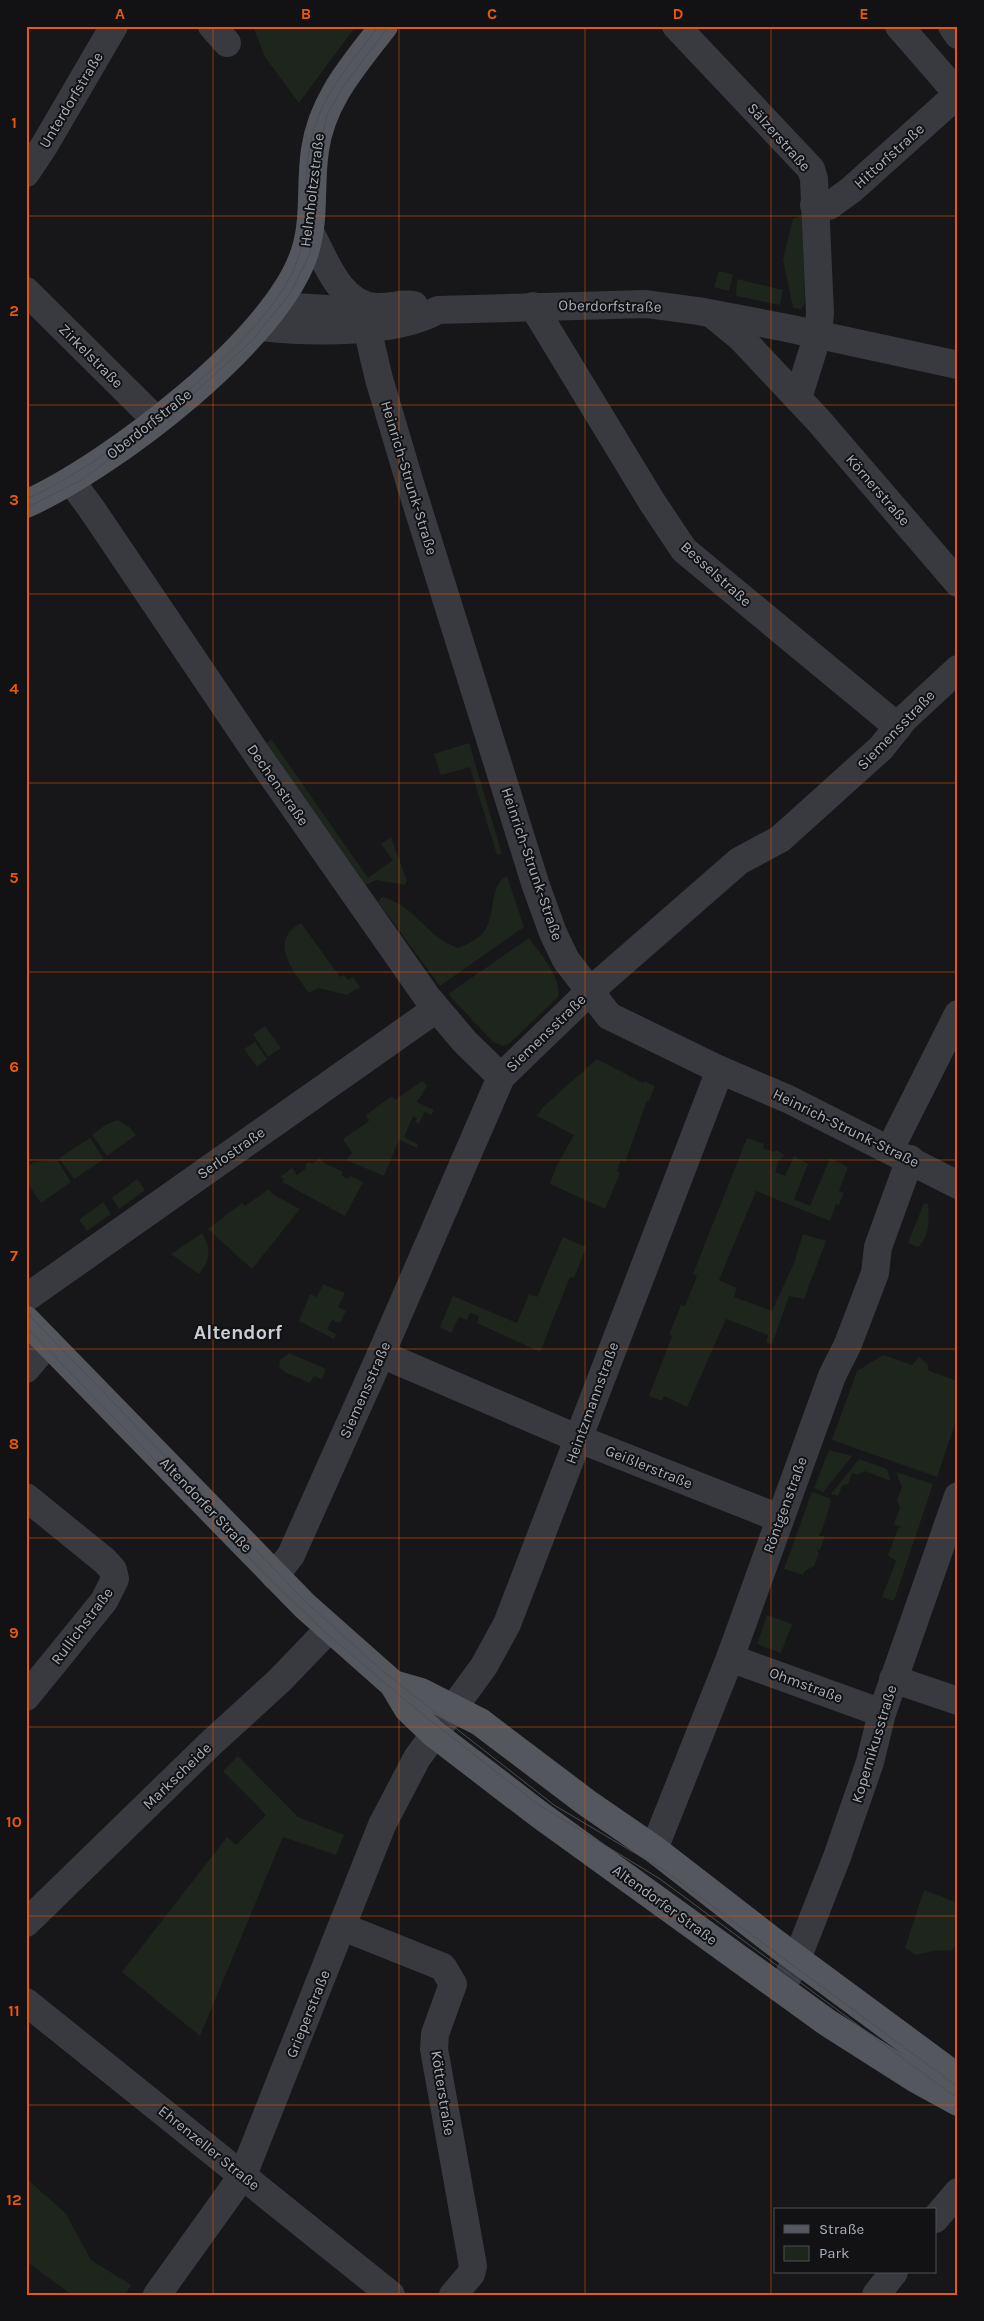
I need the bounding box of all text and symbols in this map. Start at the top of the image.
text: A [115,4,125,23]
text: B [301,4,311,23]
text: C [487,4,497,23]
text: D [673,4,684,23]
text: E [859,4,869,23]
street label: Unterdorfstraße [35,49,107,151]
street label: Sälzerstraße [744,99,814,175]
text: 1 [11,113,17,132]
street label: Hittorfstraße [850,120,928,192]
street label: Helmholtzstraße [296,132,328,248]
street label: Oberdorfstraße [558,296,662,316]
text: 2 [9,301,19,320]
street label: Zirkelstraße [55,320,127,392]
street label: Oberdorfstraße [103,385,195,463]
street label: Heinrich-Strunk-Straße [377,399,441,557]
street label: Körnerstraße [842,450,914,530]
text: 3 [9,490,19,509]
street label: Besselstraße [677,538,755,610]
text: 4 [9,679,19,698]
street label: Siemensstraße [853,686,939,774]
street label: Dechenstraße [243,741,313,829]
street label: Heinrich-Strunk-Straße [497,785,567,943]
text: 5 [9,868,19,887]
street label: Siemensstraße [502,990,590,1076]
text: 6 [9,1057,19,1076]
street label: Heinrich-Strunk-Straße [770,1085,922,1171]
street label: Serlostraße [194,1123,268,1183]
text: 7 [10,1246,18,1265]
district label: Altendorf [194,1321,283,1344]
street label: Siemensstraße [336,1339,394,1441]
street label: Heintzmannstraße [562,1340,622,1466]
text: 8 [9,1434,19,1453]
street label: Geißlerstraße [603,1441,695,1493]
street label: Altendorfer Straße [156,1454,256,1556]
street label: Röntgenstraße [759,1454,811,1556]
street label: Rullichstraße [47,1584,117,1668]
text: 9 [9,1623,19,1642]
street label: Ohmstraße [767,1663,845,1707]
street label: Kopernikusstraße [848,1683,900,1805]
street label: Markscheide [139,1739,215,1813]
text: 10 [6,1812,22,1831]
street label: Altendorfer Straße [609,1861,721,1949]
street label: Grieperstraße [282,1967,334,2061]
text: 11 [8,2001,20,2020]
street label: Kötterstraße [427,2049,459,2137]
street label: Ehrenzeller Straße [155,2102,263,2194]
text: 12 [6,2190,22,2209]
legend [774,2208,936,2274]
text: Straße [819,2220,864,2238]
text: Park [819,2244,849,2262]

